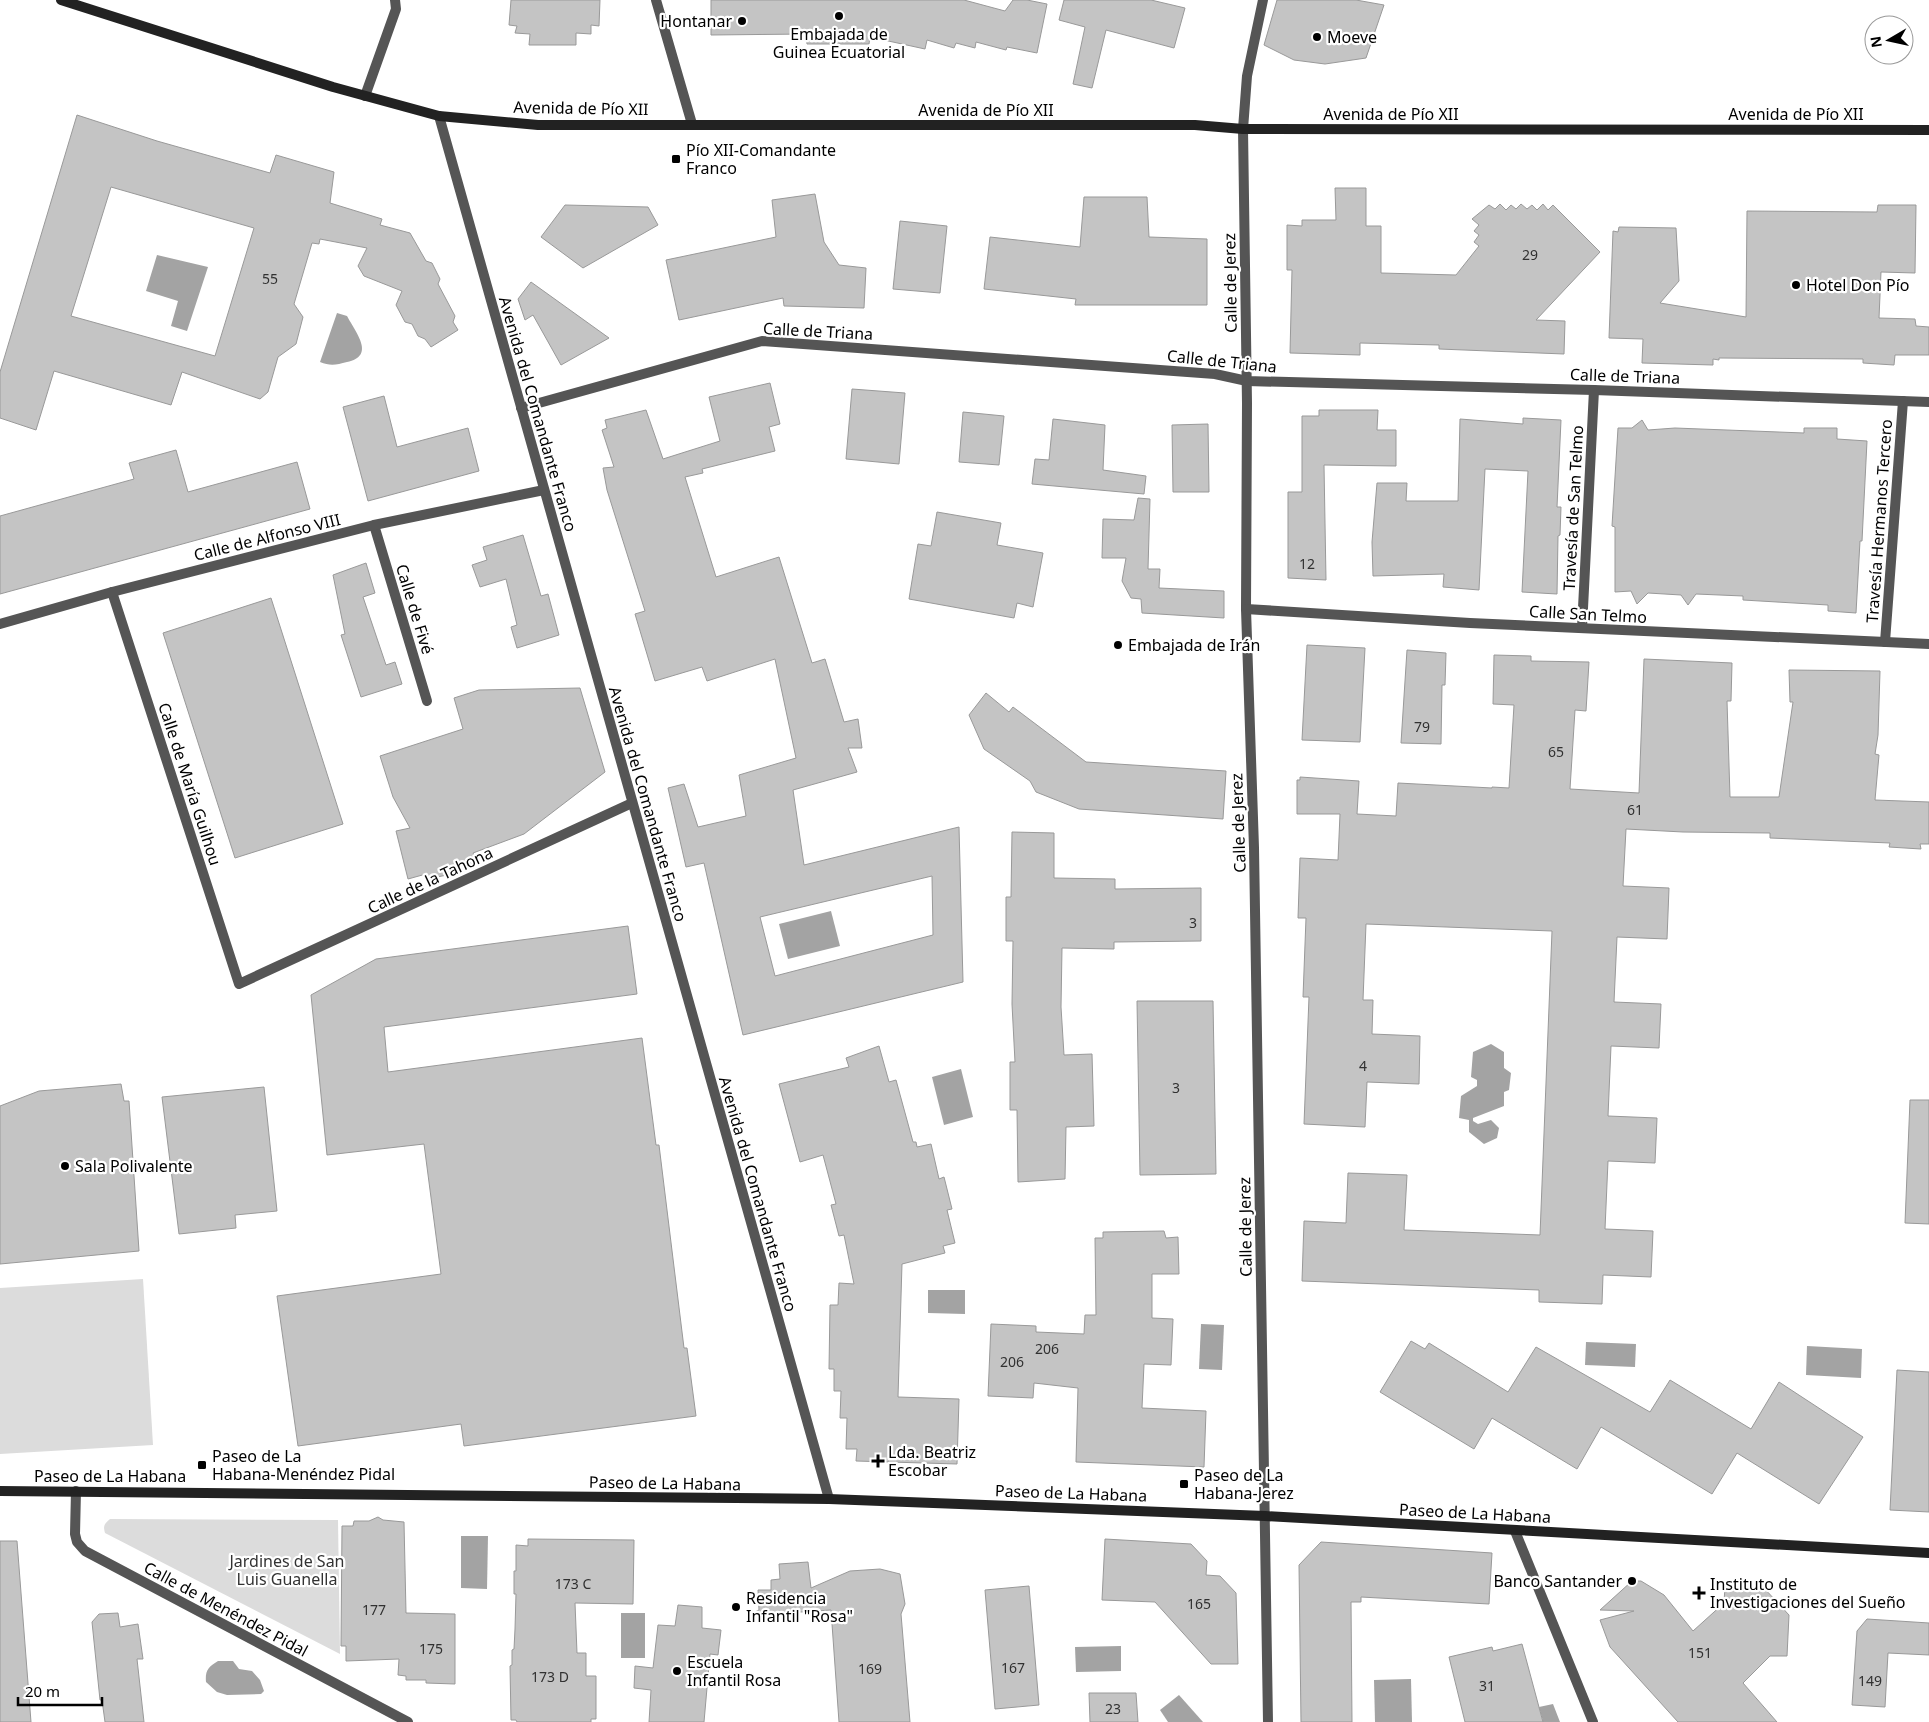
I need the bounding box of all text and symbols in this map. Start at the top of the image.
place label: Hontanar [660,10,732,32]
marker: Embajada de Guinea Ecuatorial [833,10,845,22]
marker: Hontanar [736,15,748,27]
north arrow [1864,15,1914,65]
place label: Embajada de Guinea Ecuatorial [773,23,905,63]
place label: Moeve [1327,26,1377,48]
marker: Moeve [1311,31,1323,43]
text: N [1865,35,1886,49]
street label: Avenida de Pío XII [513,96,649,120]
street label: Avenida de Pío XII [918,99,1054,121]
street label: Avenida de Pío XII [1323,103,1459,125]
street label: Avenida de Pío XII [1728,103,1864,125]
place label: Pío XII-Comandante Franco [686,139,836,179]
marker: Pío XII-Comandante Franco [670,153,682,165]
street label: Calle de Jerez [1218,233,1242,333]
house number: 29 [1522,245,1538,264]
house number: 55 [262,269,278,288]
place label: Hotel Don Pío [1806,274,1910,296]
marker: Hotel Don Pío [1790,279,1802,291]
street label: Avenida del Comandante Franco [494,294,582,534]
street label: Calle de Triana [762,317,874,345]
street label: Calle de Triana [1166,344,1278,378]
street label: Calle de Triana [1570,363,1680,389]
street label: Travesía Hermanos Tercero [1861,418,1897,624]
street label: Travesía de San Telmo [1558,425,1588,591]
street label: Calle de Alfonso VIII [191,508,343,566]
house number: 12 [1299,554,1315,573]
street label: Calle de Fivé [391,561,439,657]
street label: Calle San Telmo [1529,600,1647,628]
place label: Embajada de Irán [1128,634,1260,656]
marker: Embajada de Irán [1112,639,1124,651]
street label: Avenida del Comandante Franco [604,684,692,924]
street label: Calle de María Guilhou [153,700,227,868]
house number: 79 [1414,717,1430,736]
house number: 65 [1548,742,1564,761]
street label: Calle de Jerez [1225,773,1251,873]
house number: 61 [1627,800,1643,819]
street label: Calle de la Tahona [364,841,496,919]
house number: 3 [1189,913,1197,932]
house number: 4 [1359,1056,1367,1075]
street label: Avenida del Comandante Franco [714,1074,802,1314]
house number: 3 [1172,1078,1180,1097]
place label: Sala Polivalente [75,1155,193,1177]
marker: Sala Polivalente [59,1160,71,1172]
street label: Calle de Jerez [1233,1177,1257,1277]
house number: 206 [1035,1339,1059,1358]
house number: 206 [1000,1352,1024,1371]
place label: Lda. Beatriz Escobar [888,1441,976,1481]
place label: Paseo de La Habana-Menéndez Pidal [212,1445,395,1485]
marker: Lda. Beatriz Escobar [872,1455,884,1467]
marker: Paseo de La Habana-Menéndez Pidal [196,1459,208,1471]
place label: Paseo de La Habana-Jerez [1194,1464,1294,1504]
street label: Paseo de La Habana [34,1465,186,1487]
street label: Paseo de La Habana [589,1471,741,1495]
marker: Paseo de La Habana-Jerez [1178,1478,1190,1490]
street label: Paseo de La Habana [995,1479,1147,1507]
street label: Paseo de La Habana [1398,1498,1552,1528]
park label: Jardines de San Luis Guanella [227,1550,345,1590]
street label: Calle de Menéndez Pidal [140,1556,312,1662]
place label: Banco Santander [1493,1570,1622,1592]
place label: Instituto de Investigaciones del Sueño [1710,1573,1906,1613]
house number: 173 C [555,1574,591,1593]
marker: Banco Santander [1626,1575,1638,1587]
marker: Instituto de Investigaciones del Sueño [1692,1586,1706,1600]
place label: Residencia Infantil "Rosa" [746,1587,853,1627]
house number: 165 [1187,1594,1211,1613]
house number: 177 [362,1600,386,1619]
marker: Residencia Infantil "Rosa" [730,1601,742,1613]
house number: 175 [419,1639,443,1658]
house number: 151 [1688,1643,1712,1662]
place label: Escuela Infantil Rosa [687,1651,781,1691]
house number: 167 [1001,1658,1025,1677]
house number: 169 [858,1659,882,1678]
marker: Escuela Infantil Rosa [671,1665,683,1677]
house number: 173 D [531,1667,569,1686]
house number: 149 [1858,1671,1882,1690]
scale bar [18,1674,101,1706]
house number: 31 [1479,1676,1495,1695]
text: 20 m [25,1681,60,1701]
house number: 23 [1105,1699,1121,1718]

